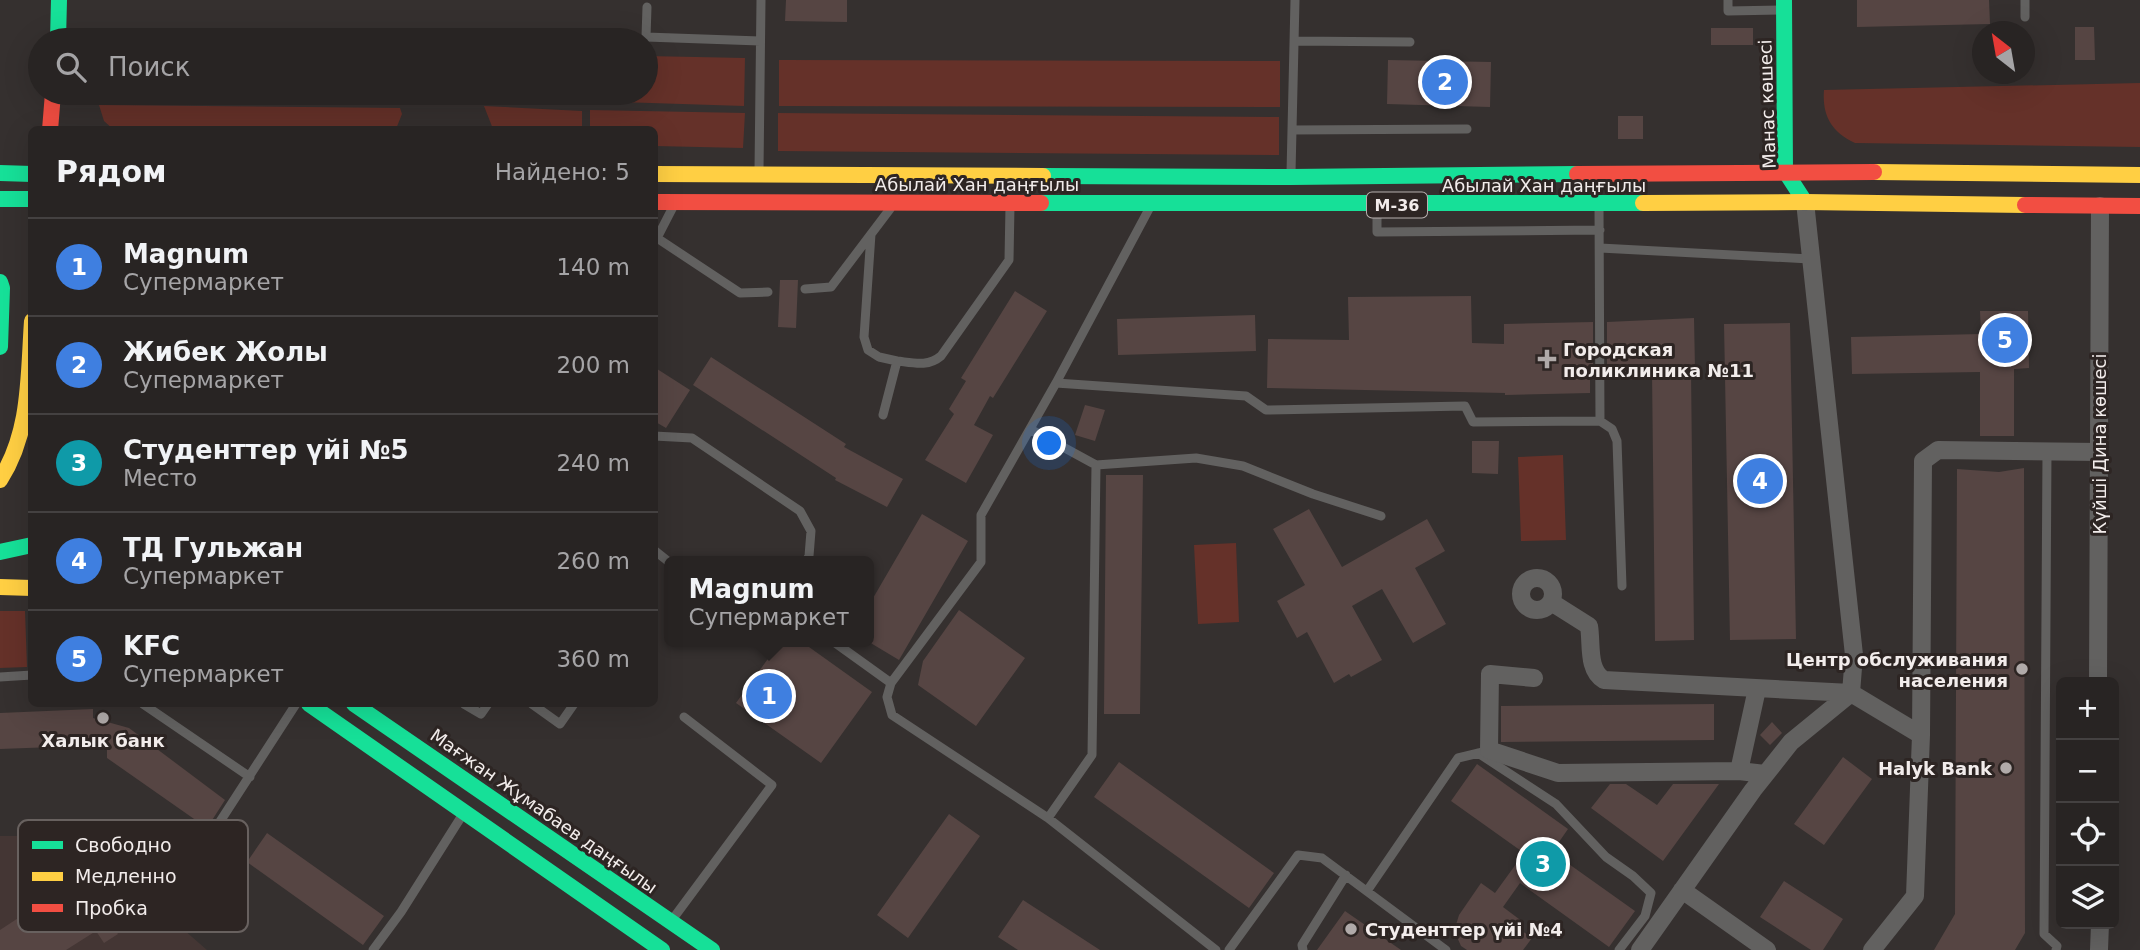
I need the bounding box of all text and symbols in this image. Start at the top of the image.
north arrow [1972,21,2035,84]
search box [28,28,658,105]
street label: Манас көшесі [1754,39,1780,169]
icon: search [52,48,90,86]
text: Поиск [108,52,190,82]
pin: 2 [1422,56,1468,108]
text: Рядом [56,154,167,189]
text: Найдено: 5 [495,159,630,185]
street label: Абылай Хан даңғылы [875,174,1079,195]
street label: Абылай Хан даңғылы [1442,175,1646,196]
road number: M-36 [1367,192,1427,218]
text: Magnum [123,239,249,269]
text: 1 [71,254,87,280]
text: 140 m [556,254,630,280]
text: Супермаркет [123,269,284,295]
pin: 5 [1982,314,2028,366]
text: Жибек Жолы [123,337,328,367]
place label: Городская поликлиника №11 [1563,339,1754,381]
marker: Городская поликлиника №11 [1537,349,1557,369]
text: 2 [71,352,87,378]
text: 200 m [556,352,630,378]
street label: Күйші Дина көшесі [2089,354,2110,534]
text: Супермаркет [123,367,284,393]
your location [1032,426,1066,460]
text: Студенттер үйі №5 [123,435,409,465]
text: 3 [71,450,87,476]
text: 240 m [556,450,630,476]
pin: 4 [1737,455,1783,507]
text: Место [123,465,197,491]
text: ТД Гульжан [123,533,303,563]
text: 4 [71,548,87,574]
text: 260 m [556,548,630,574]
popup [664,556,874,647]
text: Супермаркет [123,563,284,589]
text: Magnum [689,574,815,604]
text: Супермаркет [689,604,849,630]
text: KFC [123,631,180,661]
text: 5 [71,646,87,672]
text: 360 m [556,646,630,672]
place label: Центр обслуживания населения [1786,649,2008,691]
text: Супермаркет [123,661,284,687]
marker: Центр обслуживания населения [2014,661,2030,677]
pin: 1 [746,670,792,722]
map controls [2056,677,2119,929]
button: + [2056,677,2119,740]
marker: Халык банк [95,710,111,726]
street label: Мағжан Жұмабаев даңғылы [427,724,661,898]
place label: Халык банк [41,730,165,751]
button: − [2056,740,2119,803]
place label: Halyk Bank [1878,758,1993,779]
marker: Halyk Bank [1998,760,2014,776]
button: locate [2056,803,2119,866]
legend [18,820,248,932]
text: Свободно [75,834,172,856]
pin: 3 [1520,838,1566,890]
text: Медленно [75,865,177,887]
button: layers [2056,866,2119,929]
text: Пробка [75,897,148,919]
place label: Студенттер үйі №4 [1365,919,1563,940]
marker: Студенттер үйі №4 [1343,921,1359,937]

